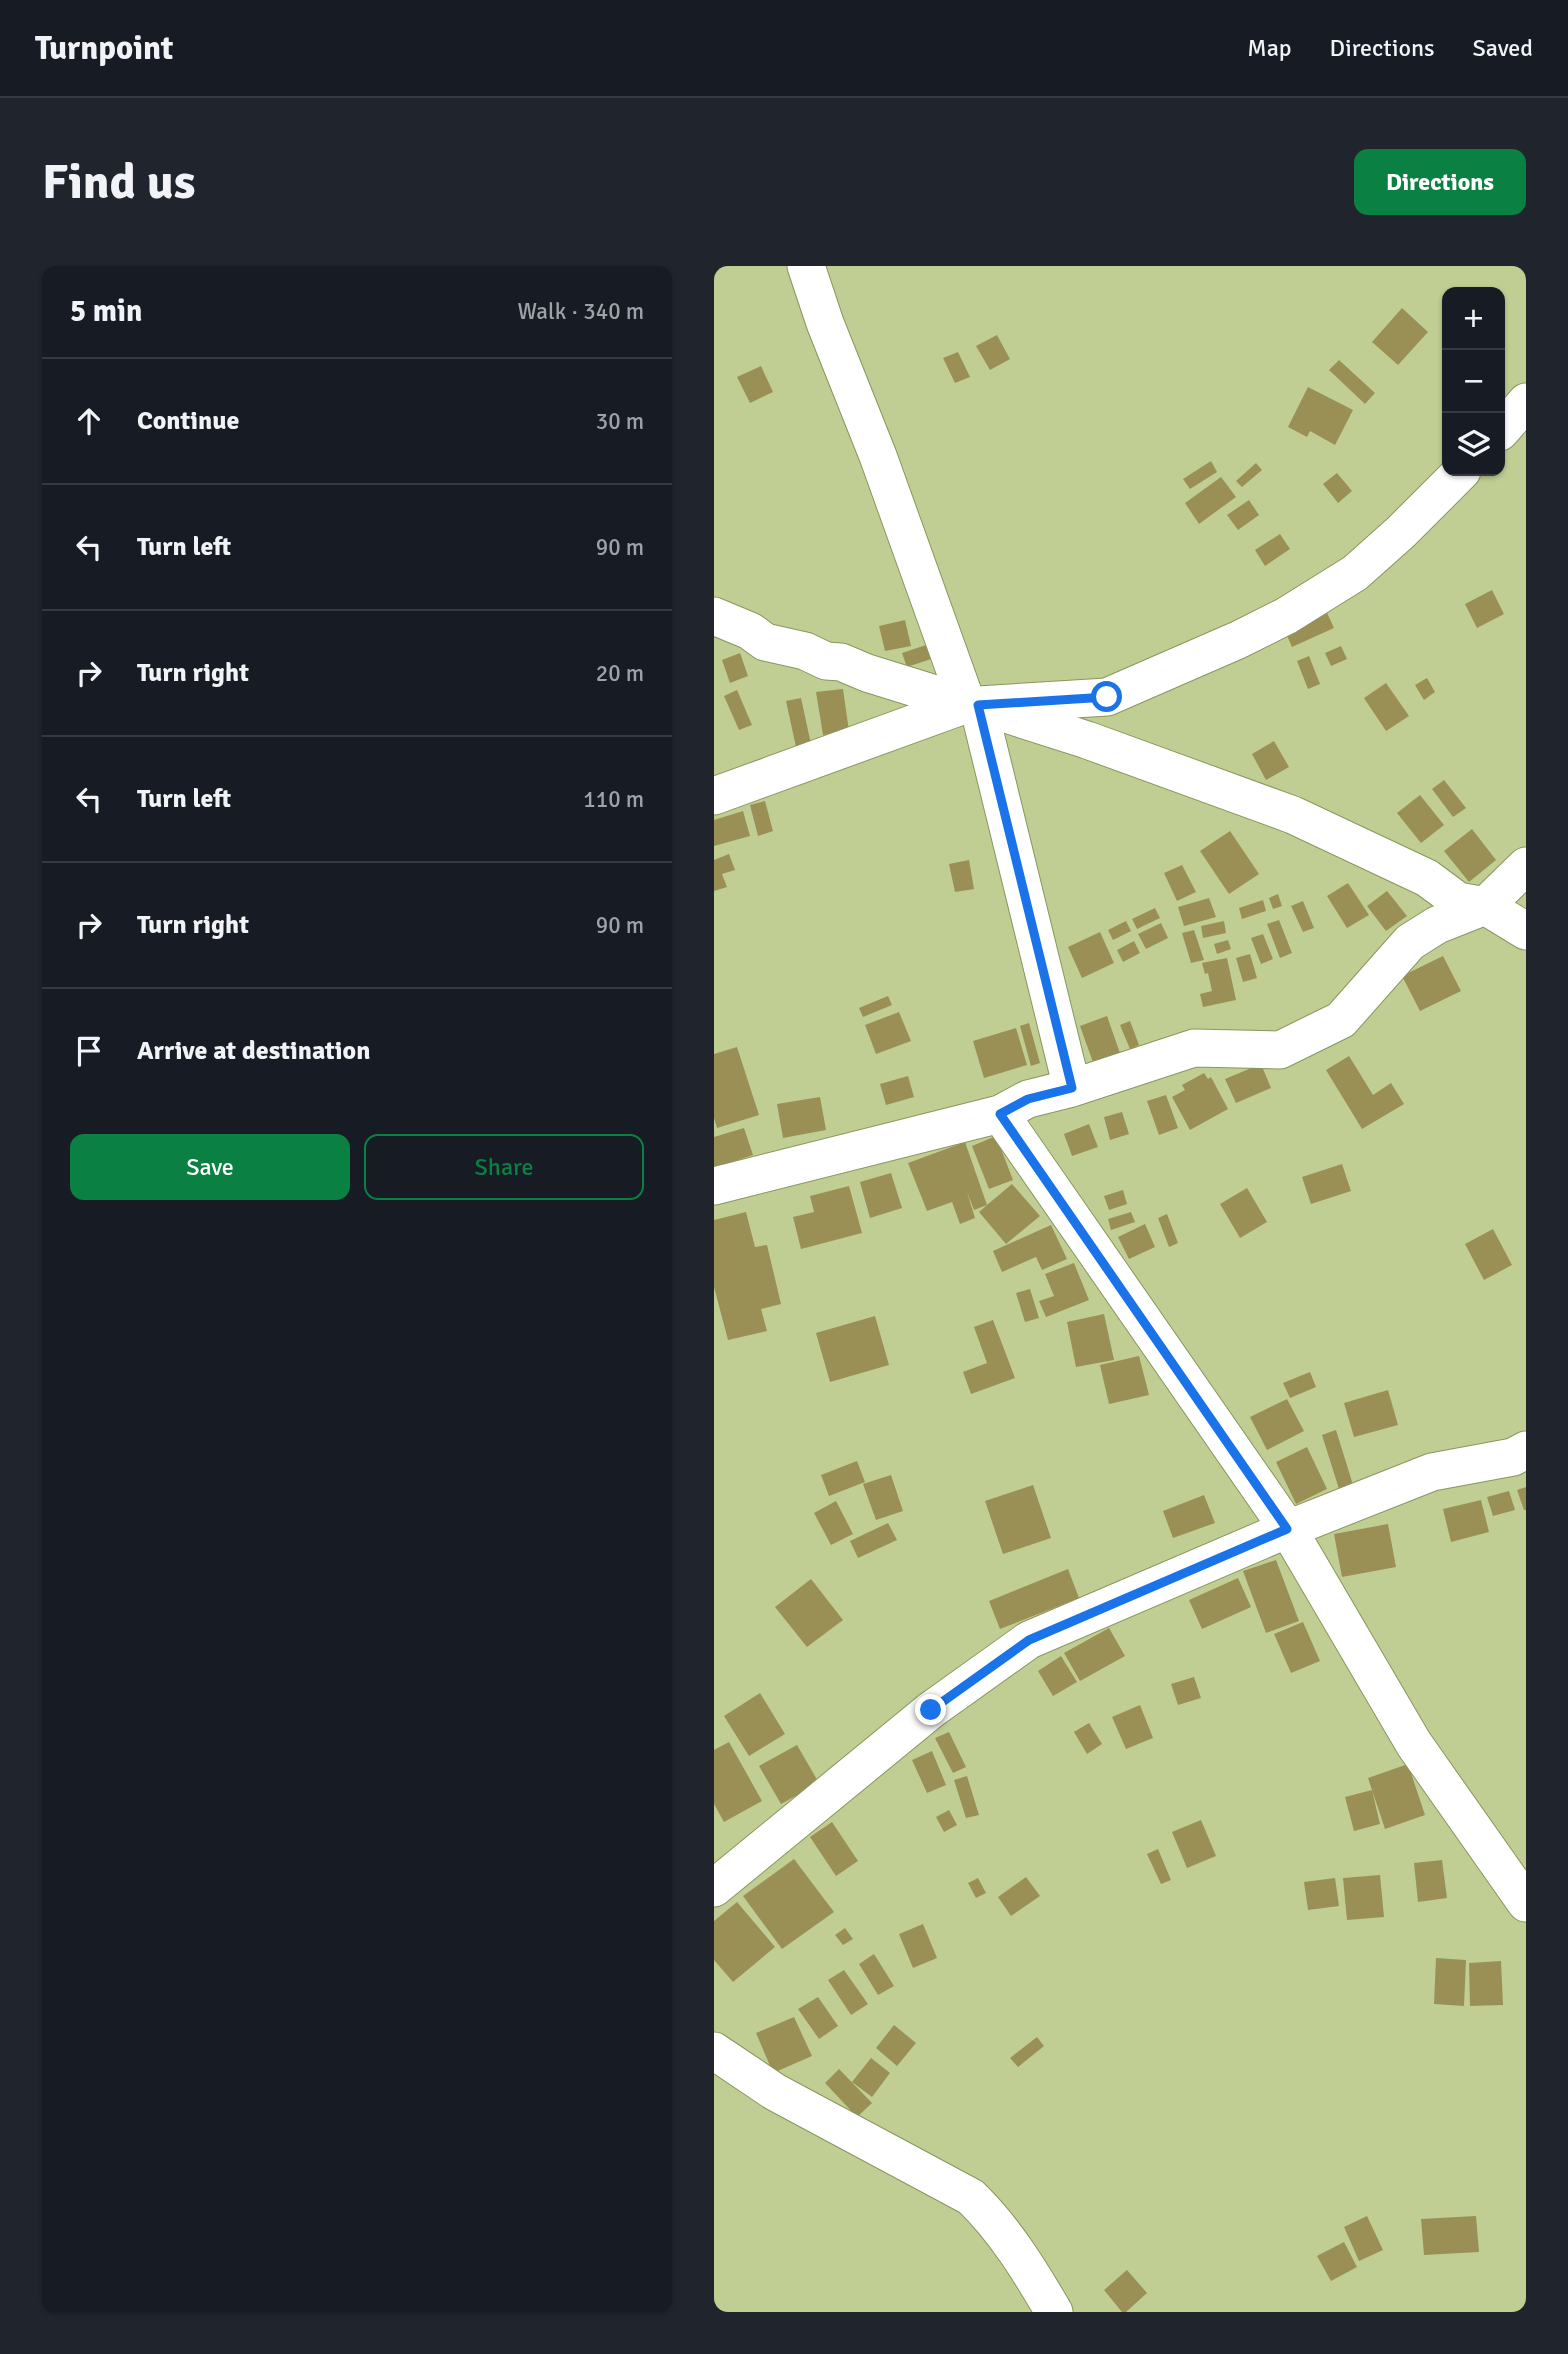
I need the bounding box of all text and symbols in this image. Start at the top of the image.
text: Turnpoint [35,28,173,69]
text: Map [1247,33,1292,63]
text: Directions [1330,33,1435,63]
text: Saved [1473,33,1533,63]
button: Directions [1354,149,1526,215]
text: Find us [42,152,195,212]
map controls [1442,287,1505,476]
button: + [1442,287,1505,350]
text: 5 min [70,293,142,330]
text: Walk · 340 m [518,297,644,326]
button: − [1442,350,1505,413]
icon: ahead [70,402,108,440]
text: Continue [137,405,239,437]
text: 30 m [596,407,644,436]
button: layers [1442,413,1505,476]
icon: left [70,528,108,566]
text: Turn left [137,531,231,563]
text: 90 m [596,533,644,562]
icon: right [70,654,108,692]
text: Turn right [137,657,249,689]
text: 20 m [596,659,644,688]
route start [1091,681,1122,712]
icon: left [70,780,108,818]
text: Turn left [137,783,231,815]
text: 110 m [583,785,644,814]
icon: right [70,906,108,944]
text: Turn right [137,909,249,941]
text: 90 m [596,911,644,940]
icon: arrive [70,1032,108,1070]
text: Arrive at destination [137,1035,370,1067]
button: Save [70,1134,350,1200]
button: Share [364,1134,644,1200]
route end [915,1694,946,1725]

